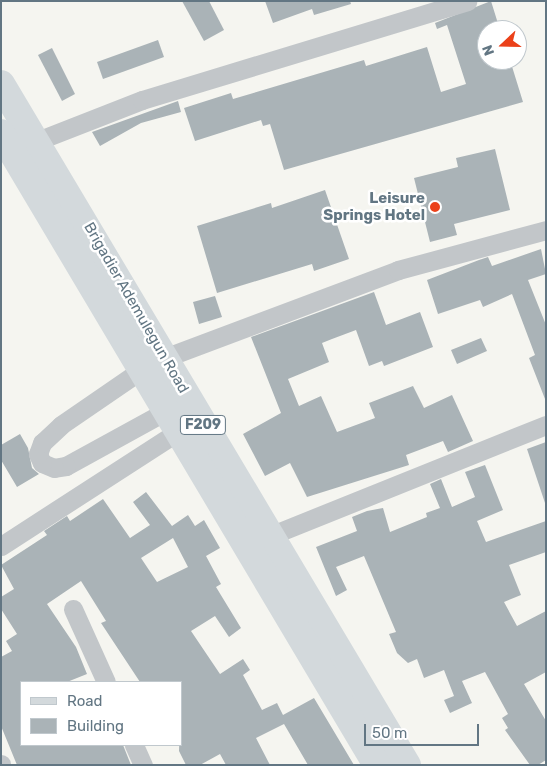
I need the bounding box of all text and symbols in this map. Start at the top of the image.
north arrow [477,20,527,70]
text: N [479,42,498,58]
place label: Leisure Springs Hotel [323,189,425,224]
marker: Leisure Springs Hotel [429,201,441,213]
street label: Brigadier Ademulegun Road [79,219,193,397]
road number: F209 [179,414,227,436]
legend [20,681,182,746]
text: Road [67,692,103,710]
scale bar [367,714,482,746]
text: Building [67,717,124,735]
text: 50 m [372,724,407,742]

